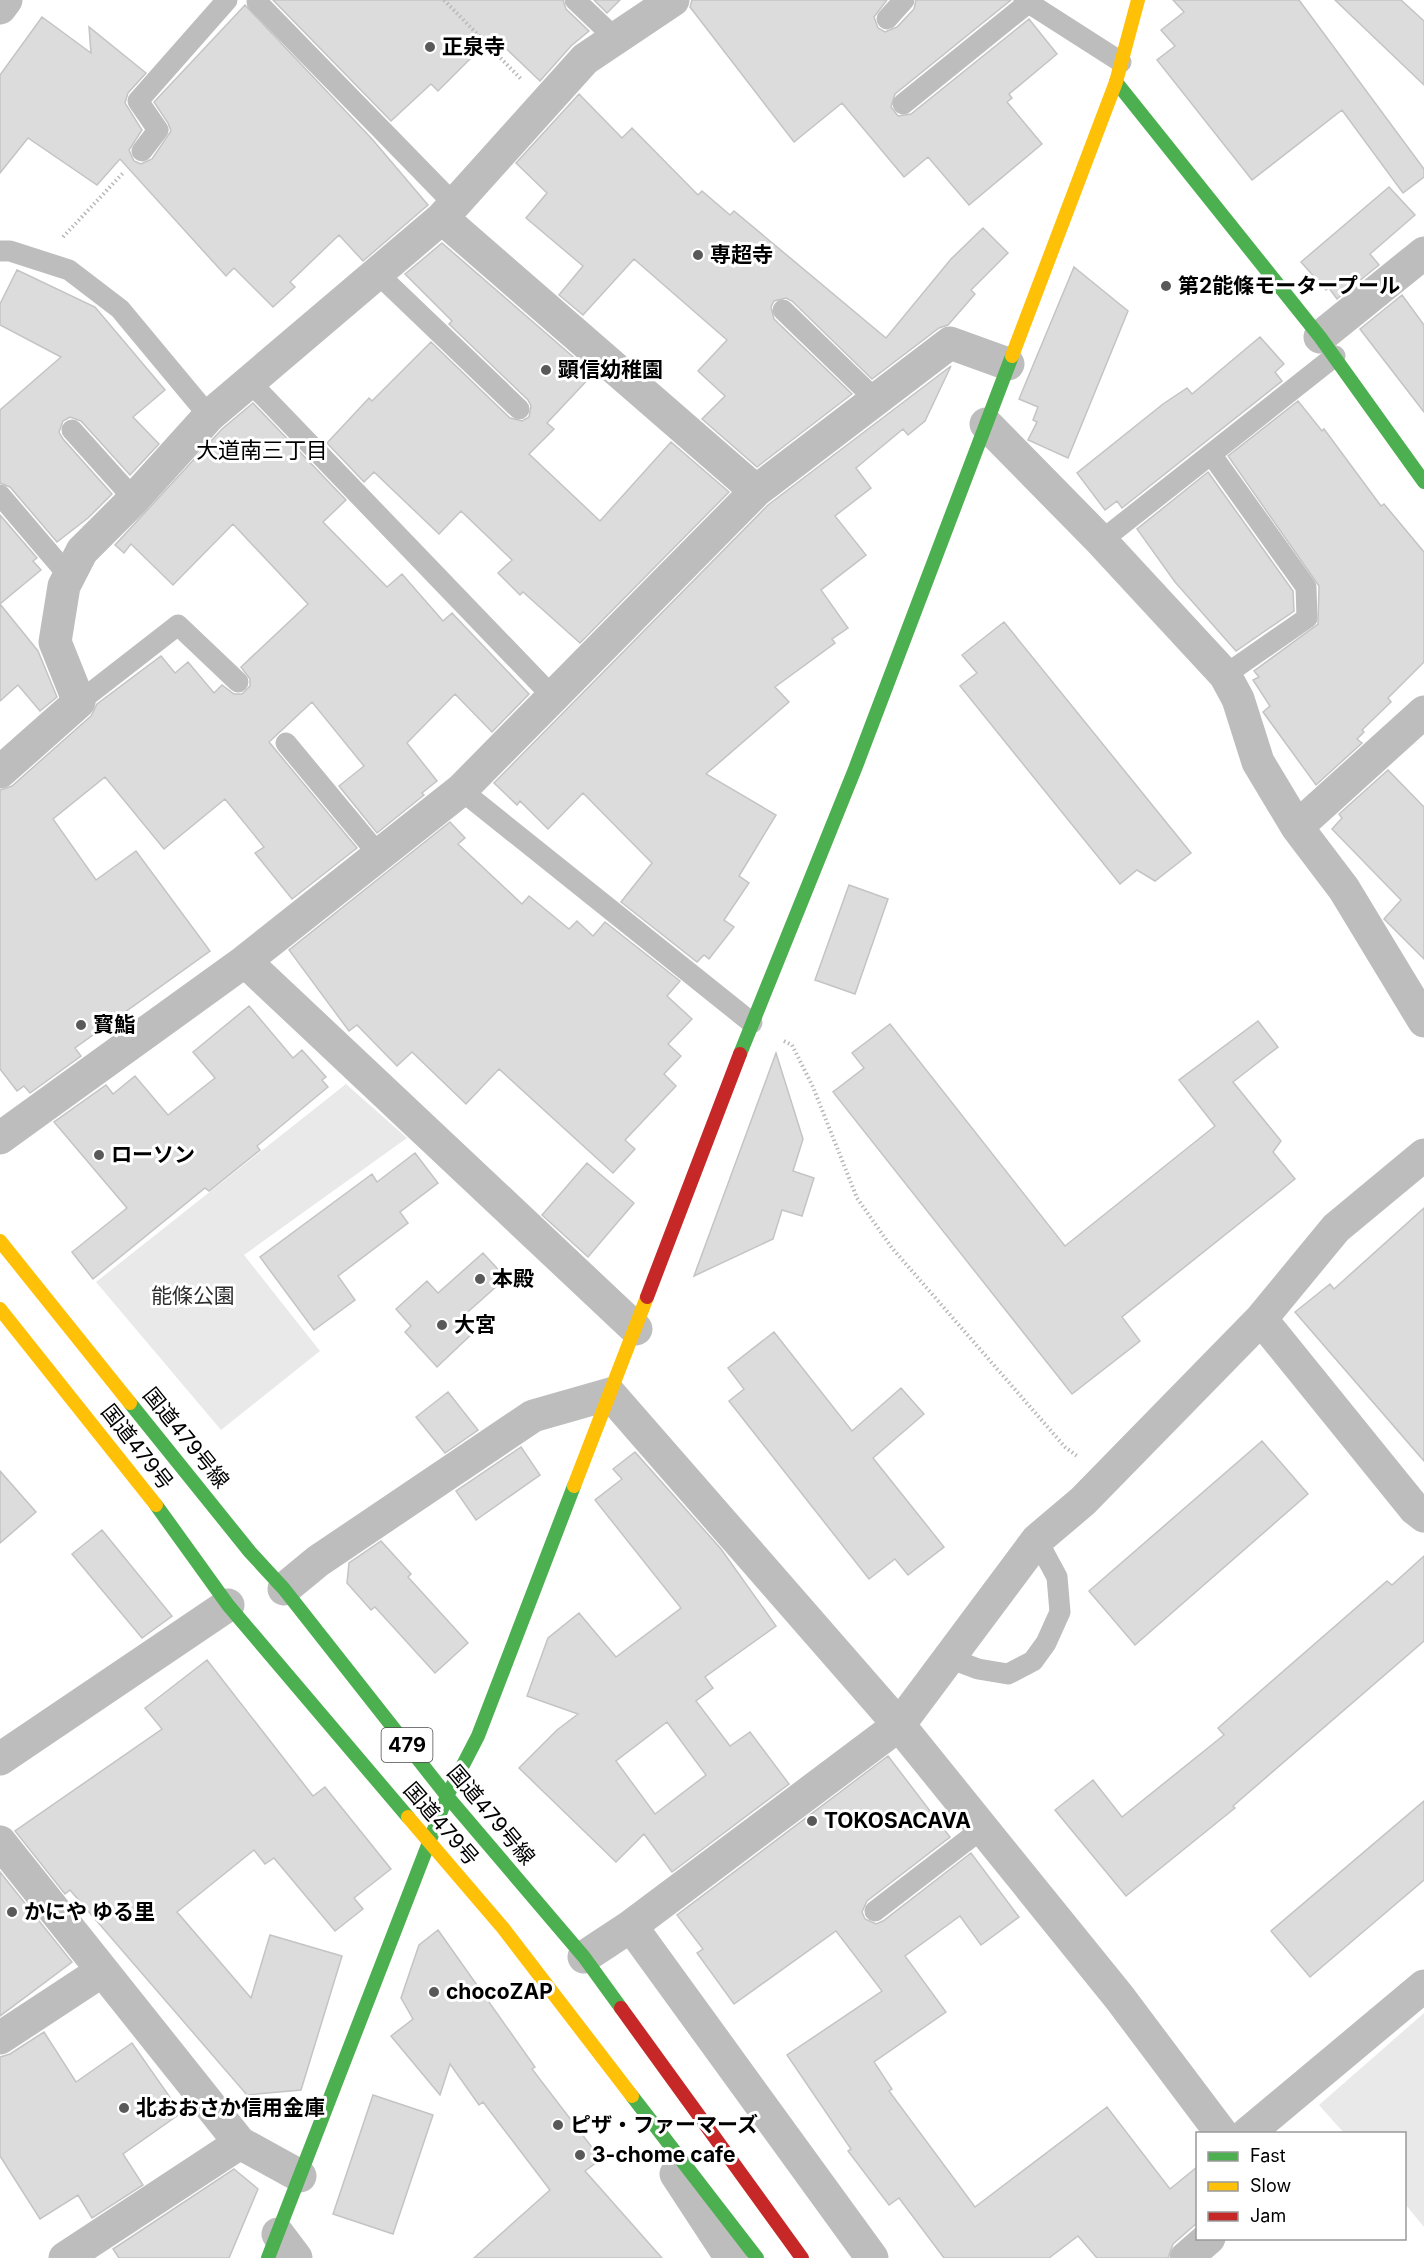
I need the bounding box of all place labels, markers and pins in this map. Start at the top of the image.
place label: 正泉寺 [442,34,505,59]
marker: 正泉寺 [423,40,437,54]
place label: 専超寺 [710,242,773,267]
marker: 専超寺 [691,248,705,262]
place label: 第2能條モータープール [1178,273,1400,298]
marker: 第2能條モータープール [1159,279,1173,293]
place label: 顕信幼稚園 [558,357,663,382]
marker: 顕信幼稚園 [539,363,553,377]
place label: 寳鮨 [93,1012,135,1037]
marker: 寳鮨 [74,1018,88,1032]
place label: ローソン [111,1142,195,1167]
marker: ローソン [92,1148,106,1162]
place label: 本殿 [492,1266,534,1291]
marker: 本殿 [473,1272,487,1286]
place label: 大宮 [454,1312,496,1337]
marker: 大宮 [435,1318,449,1332]
place label: TOKOSACAVA [824,1808,971,1833]
marker: TOKOSACAVA [805,1814,819,1828]
place label: かにや ゆる里 [24,1899,155,1924]
marker: かにや ゆる里 [5,1905,19,1919]
place label: chocoZAP [446,1979,553,2004]
marker: chocoZAP [427,1985,441,1999]
place label: 北おおさか信用金庫 [136,2095,325,2120]
marker: 北おおさか信用金庫 [117,2101,131,2115]
place label: ピザ・ファーマーズ [570,2112,758,2137]
marker: ピザ・ファーマーズ [551,2118,565,2132]
place label: 3-chome cafe [592,2142,736,2167]
marker: 3-chome cafe [573,2148,587,2162]

